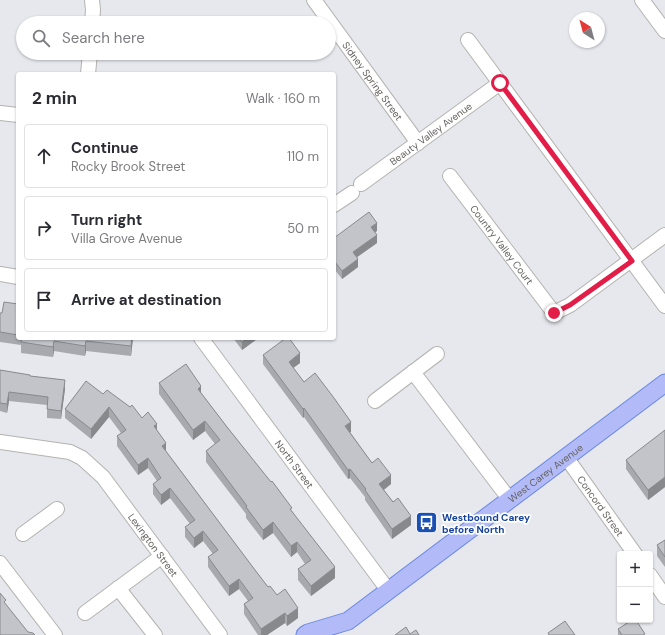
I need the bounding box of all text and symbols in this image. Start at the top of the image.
north arrow [569,12,605,48]
search box [16,16,336,60]
icon: search [30,27,52,49]
text: Search here [62,28,145,48]
street label: Sidney Spring Street [340,39,406,123]
route start [491,74,509,92]
text: 2 min [32,87,77,109]
text: Walk · 160 m [246,90,320,107]
street label: Beauty Valley Avenue [387,99,475,168]
text: Continue [71,138,139,158]
icon: ahead [33,145,55,167]
text: 110 m [287,148,319,165]
text: Rocky Brook Street [71,158,185,175]
street label: Country Valley Court [468,202,536,287]
text: Turn right [71,210,142,230]
icon: right [33,217,55,239]
text: 50 m [287,220,319,237]
text: Villa Grove Avenue [71,230,183,247]
icon: arrive [33,289,55,311]
text: Arrive at destination [71,290,222,310]
route end [545,304,563,322]
street label: North Street [272,437,317,491]
street label: West Carey Avenue [505,440,585,505]
street label: Concord Street [575,473,627,539]
bus stop icon: Westbound Carey before North [414,510,440,536]
street label: Lexington Street [126,511,181,579]
place label: Westbound Carey before North [442,511,530,536]
map controls [617,551,653,623]
button: + [617,551,653,587]
button: − [617,587,653,623]

